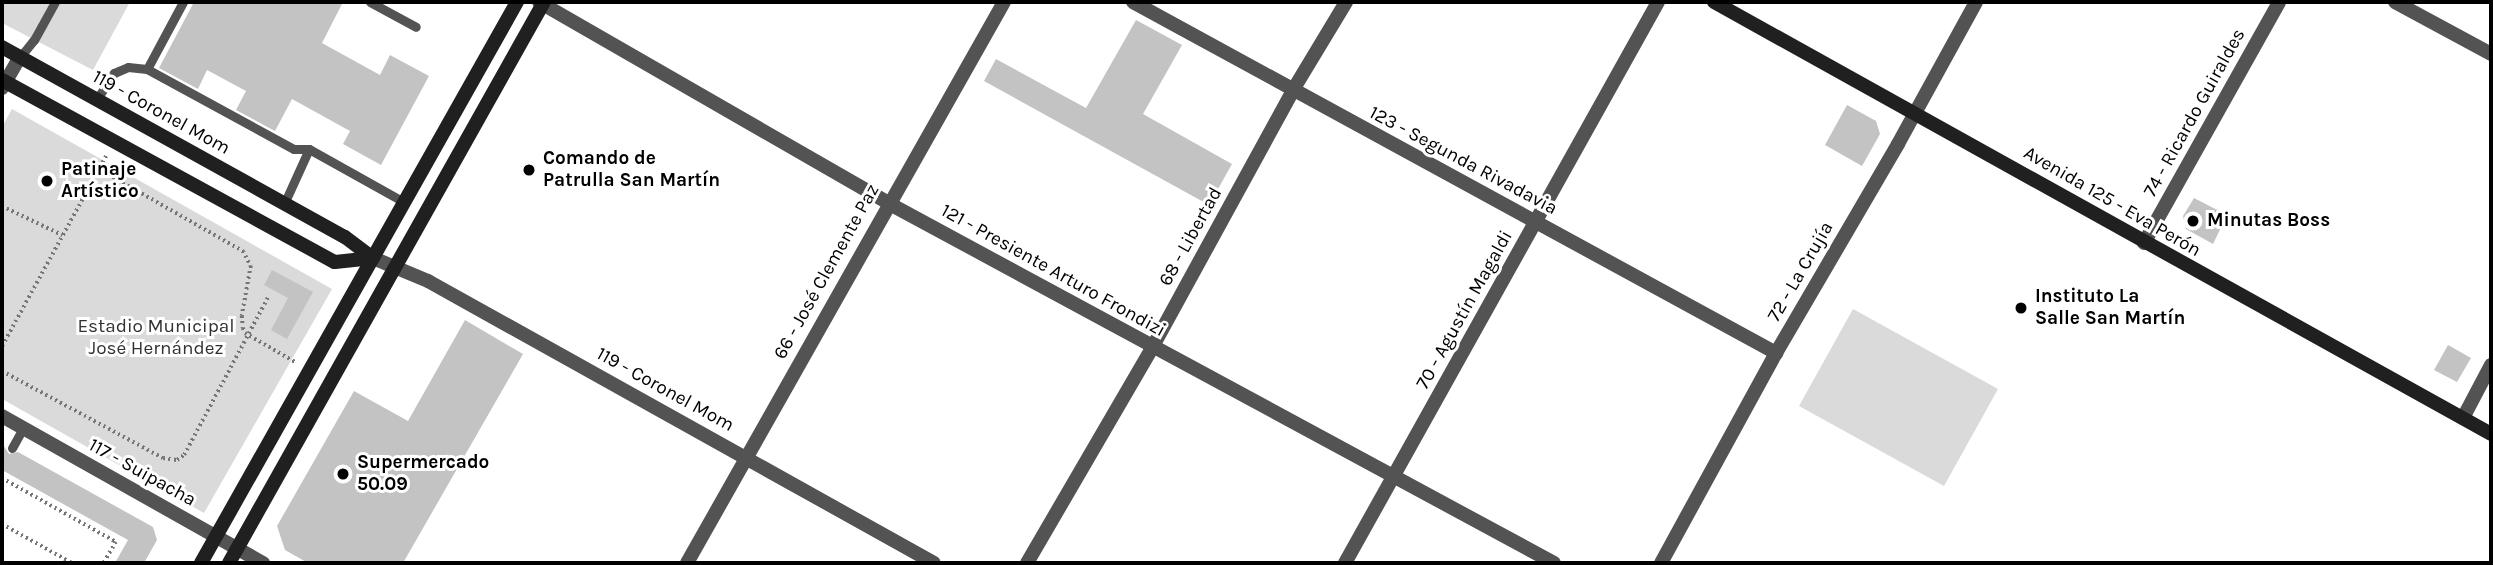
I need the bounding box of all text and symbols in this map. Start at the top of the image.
street label: 74 - Ricardo Guiraldes [2139,25,2251,201]
street label: 119 - Coronel Mom [88,66,234,160]
street label: 123 - Segunda Rivadavia [1365,102,1561,220]
street label: Avenida 125 - Eva Perón [2019,142,2205,262]
place label: Comando de Patrulla San Martín [543,148,720,192]
place label: Patinaje Artístico [61,159,139,203]
marker: Comando de Patrulla San Martín [521,162,537,178]
marker: Patinaje Artístico [39,173,55,189]
street label: 66 - José Clemente Paz [769,180,885,364]
street label: 68 - Libertad [1154,184,1228,290]
street label: 121 - Presiente Arturo Frondizi [937,200,1169,342]
place label: Minutas Boss [2207,210,2330,232]
marker: Minutas Boss [2185,213,2201,229]
street label: 72 - La Crujía [1763,218,1839,326]
street label: 70 - Agustín Magaldi [1412,227,1518,393]
place label: Instituto La Salle San Martín [2035,286,2185,330]
marker: Instituto La Salle San Martín [2013,300,2029,316]
park label: Estadio Municipal José Hernández [77,316,235,360]
street label: 119 - Coronel Mom [592,343,738,437]
street label: 117 - Suipacha [84,434,200,512]
place label: Supermercado 50.09 [357,452,489,496]
marker: Supermercado 50.09 [335,466,351,482]

